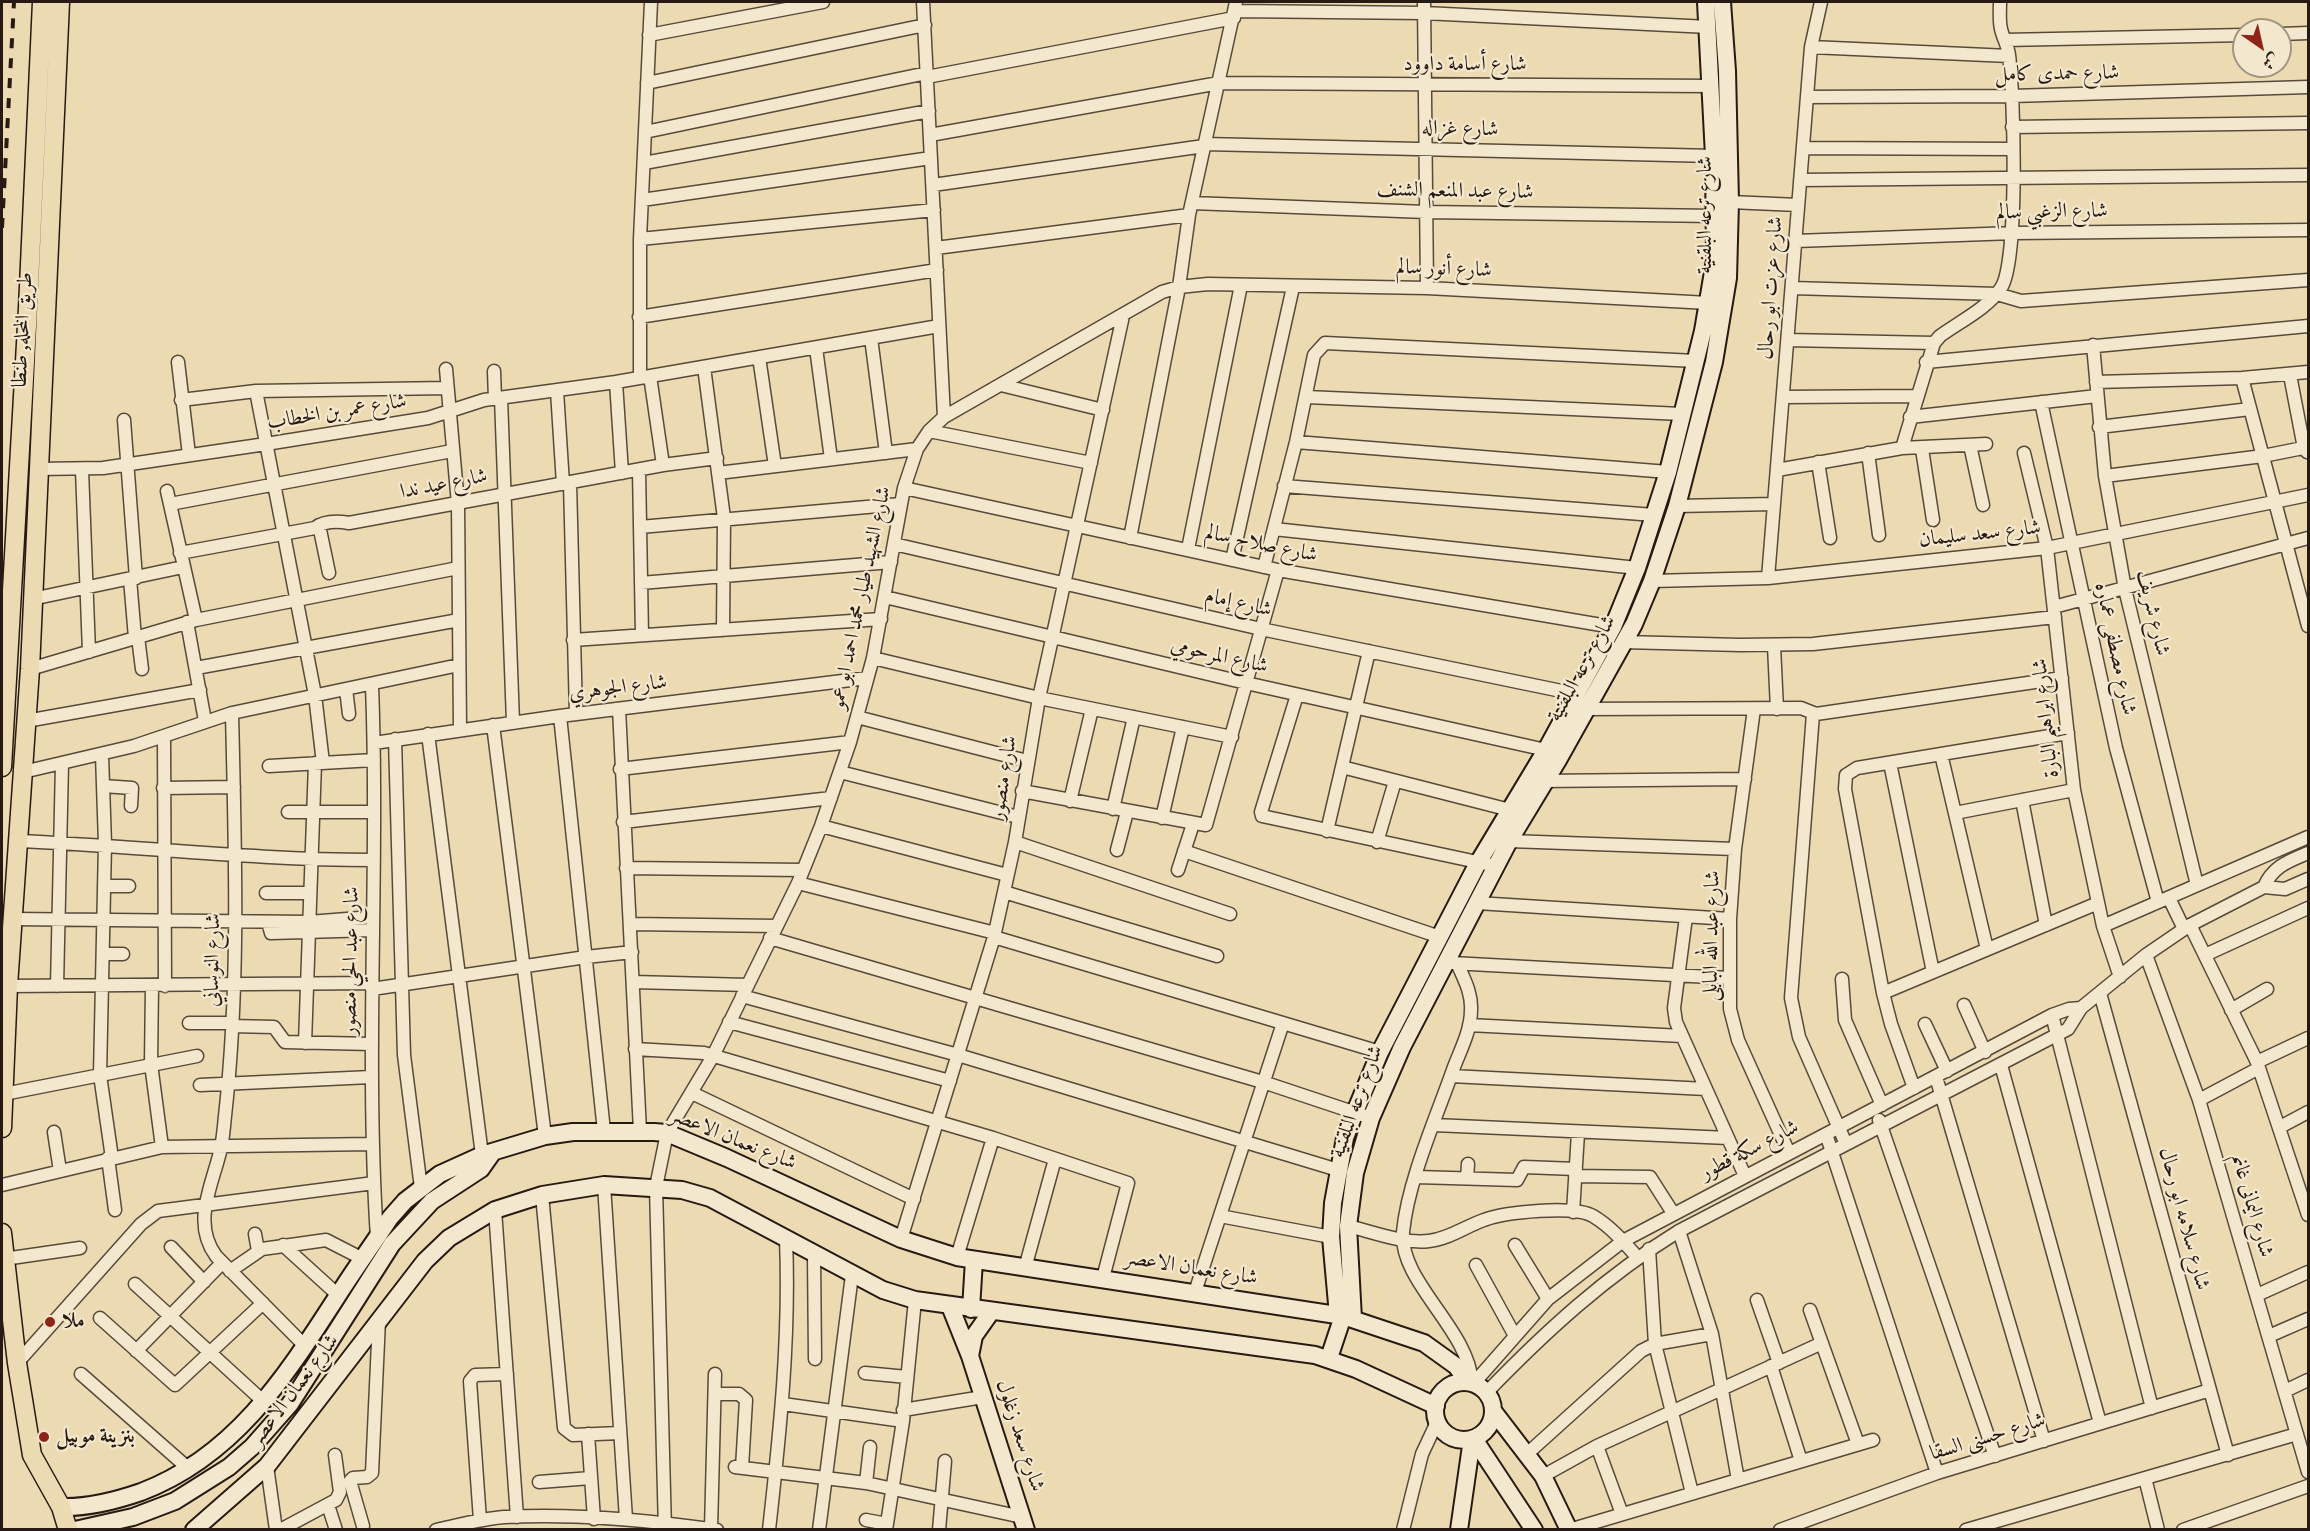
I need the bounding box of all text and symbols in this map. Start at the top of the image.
north arrow [2232,18,2292,78]
text: ش [2259,49,2283,74]
street label: شارع أسامة داوود [1403,52,1527,78]
street label: شارع حمدى كامل [1995,61,2119,89]
street label: شارع غزاله [1421,117,1499,143]
street label: شارع ترعه البلقنية [1693,156,1719,274]
street label: شارع عبد المنعم الشنف [1376,178,1534,206]
street label: شارع الزغبي سالم [1996,199,2108,227]
street label: شارع عزت ابو رحال [1754,216,1790,360]
street label: شارع أنور سالم [1396,256,1492,284]
street label: طريق المحله, طنطا [8,271,40,389]
street label: شارع عمر بن الخطاب [265,390,409,436]
street label: شارع عيد ندا [398,464,490,506]
street label: شارع الشهيد طيار محمد احمد ابو عمو [826,484,898,712]
street label: شارع سعد سليمان [1918,516,2042,554]
street label: شارع صلاح سالم [1202,521,1320,569]
street label: شارع شريف [2130,568,2174,658]
street label: شارع مصطفى عماره [2088,580,2140,718]
street label: شارع إمام [1202,584,1274,624]
street label: شارع ترعه البلقنية [1543,611,1623,727]
street label: شارع المرحومي [1168,634,1270,680]
street label: شارع ابراهيم البارة [2028,657,2066,779]
street label: شارع الجوهري [567,670,669,708]
street label: شارع منصور [986,734,1024,822]
street label: شارع عبد الله البابلى [1699,870,1727,1002]
street label: شارع عبد الحي منصور [338,886,366,1036]
street label: شارع النوساني [201,913,227,1007]
street label: شارع ترعه البلقنية [1326,1042,1390,1162]
street label: شارع نعمان الاعصر [666,1103,800,1177]
street label: شارع سكة قطور [1696,1115,1804,1187]
street label: شارع سلامه ابو رحال [2152,1145,2214,1293]
street label: شارع اليمانى غانم [2224,1152,2278,1260]
street label: شارع نعمان الاعصر [1123,1246,1259,1292]
place label: ملا [62,1309,85,1335]
marker: ملا [43,1315,57,1329]
street label: شارع نعمان الاعصر [245,1330,345,1452]
street label: شارع سعد زغلول [989,1377,1049,1495]
street label: شارع حسنى السقا [1927,1409,2049,1467]
place label: بنزينة موبيل [56,1424,135,1450]
marker: بنزينة موبيل [37,1430,51,1444]

